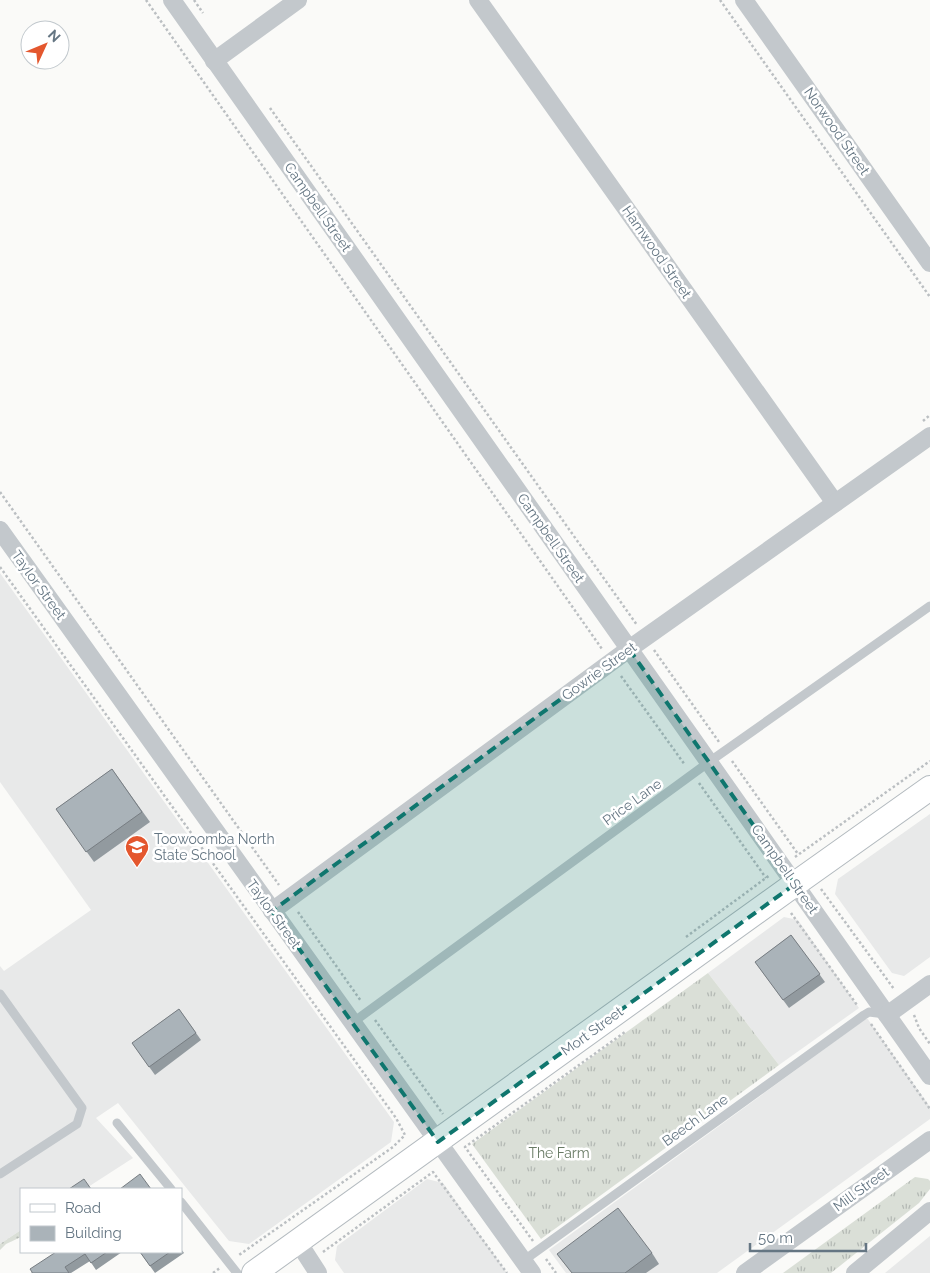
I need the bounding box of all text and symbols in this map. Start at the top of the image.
north arrow [20,20,70,70]
text: N [45,27,64,45]
street label: Norwood Street [801,84,873,178]
street label: Campbell Street [281,159,355,255]
street label: Hamwood Street [619,203,695,302]
street label: Campbell Street [514,490,588,586]
street label: Taylor Street [9,547,70,623]
street label: Gowrie Street [559,638,640,703]
street label: Price Lane [600,775,664,829]
street label: Campbell Street [748,821,822,917]
place label: Toowoomba North State School [154,831,275,863]
school or university icon: Toowoomba North State School [124,834,150,868]
street label: Taylor Street [244,876,305,952]
street label: Mort Street [558,1003,626,1059]
street label: Beech Lane [659,1091,731,1149]
park label: The Farm [528,1145,590,1161]
street label: Mill Street [830,1163,892,1215]
legend [20,1188,182,1253]
text: Road [65,1199,101,1217]
scale bar [750,1220,866,1252]
text: Building [65,1224,122,1242]
text: 50 m [758,1229,793,1247]

